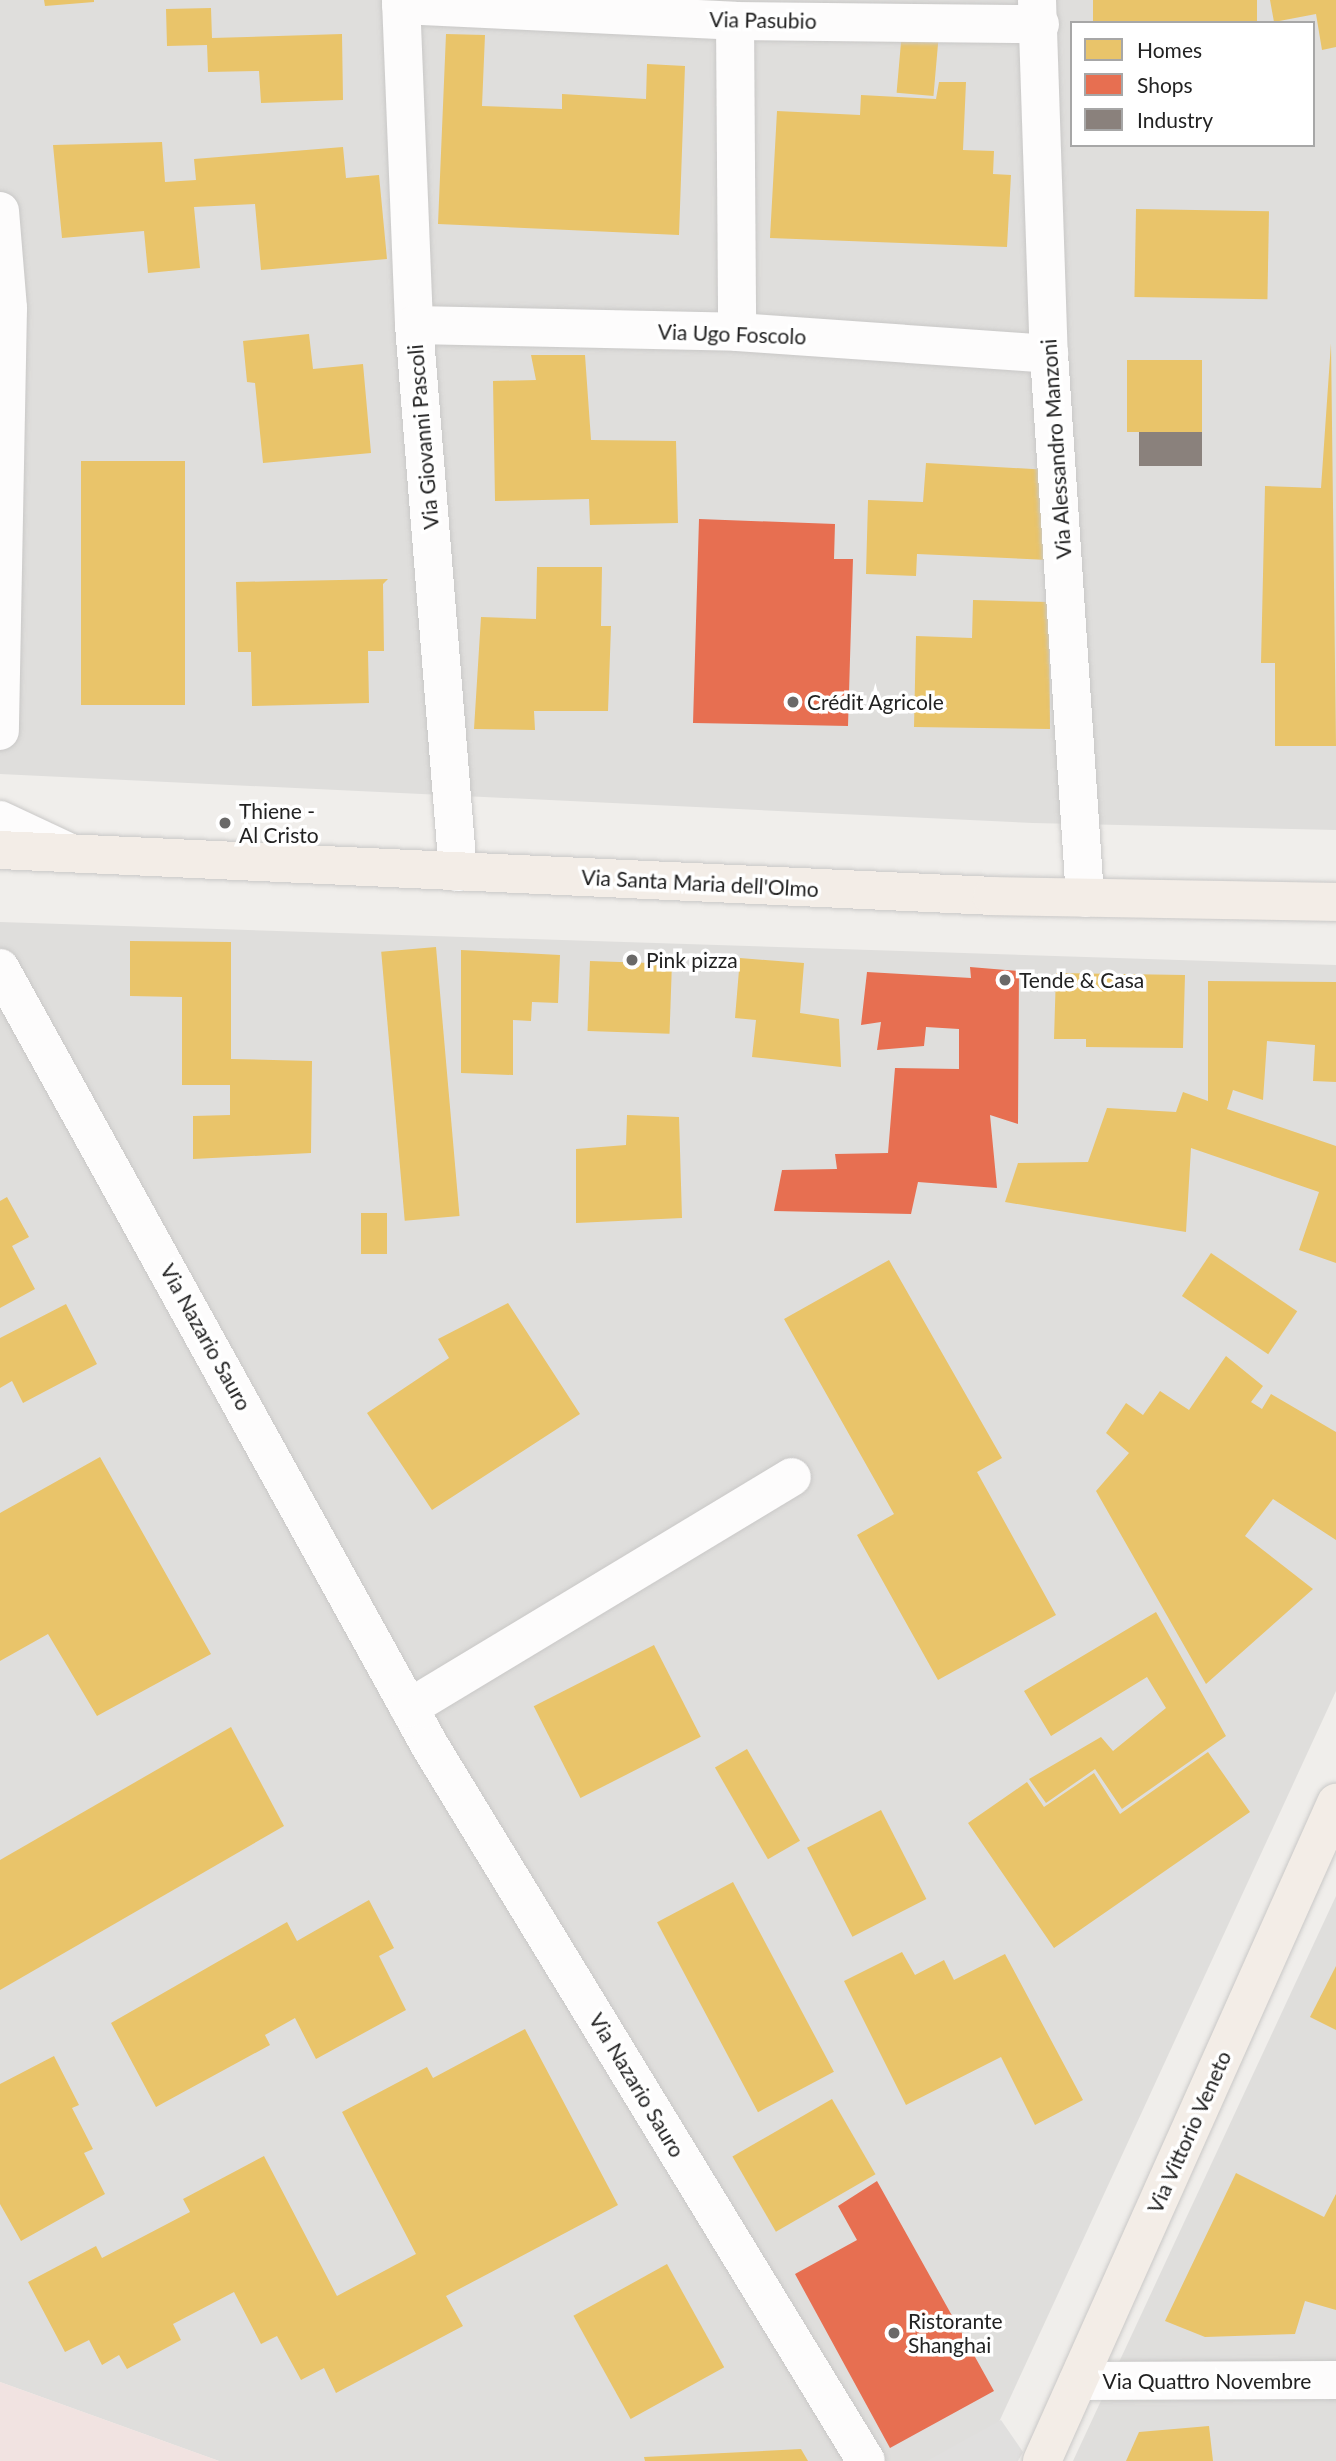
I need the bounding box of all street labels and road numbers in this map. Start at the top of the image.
street label: Via Pasubio [709,6,817,34]
street label: Via Ugo Foscolo [657,319,807,349]
street label: Via Alessandro Manzoni [1036,338,1076,560]
street label: Via Giovanni Pascoli [402,344,444,530]
street label: Via Santa Maria dell'Olmo [581,864,819,902]
street label: Via Nazario Sauro [155,1259,257,1415]
street label: Via Nazario Sauro [584,2008,690,2162]
street label: Via Vittorio Veneto [1142,2046,1236,2218]
street label: Via Quattro Novembre [1103,2368,1311,2394]

